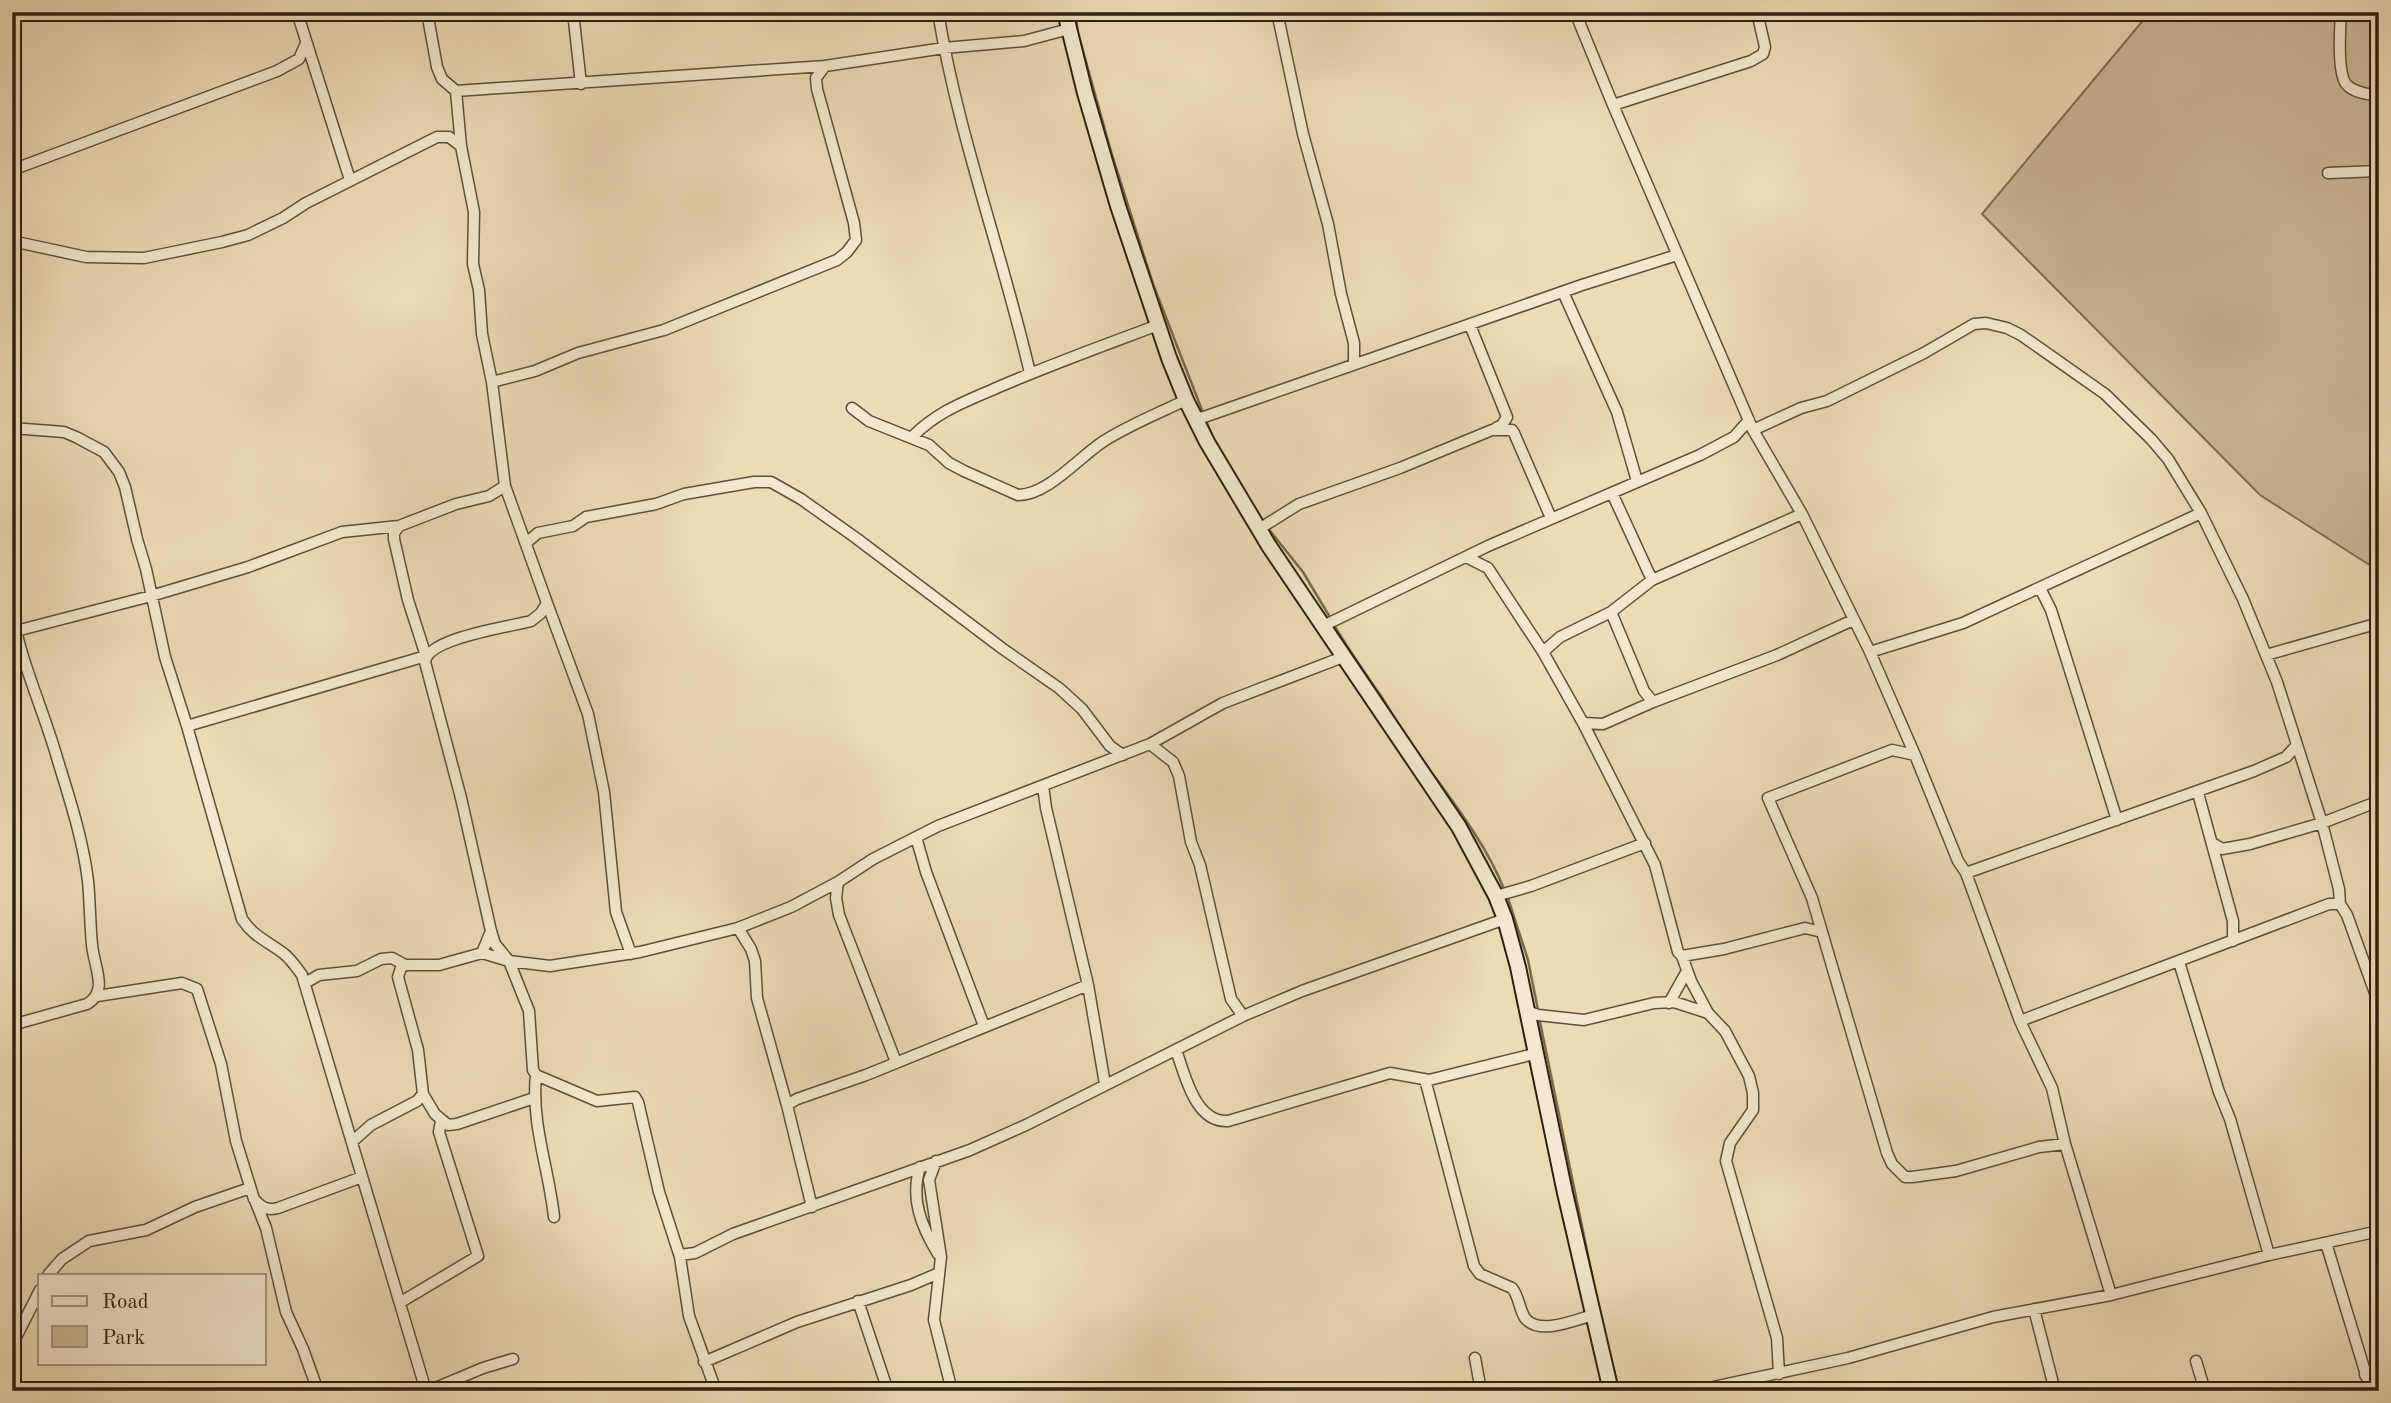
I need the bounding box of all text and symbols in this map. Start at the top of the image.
legend [38,1274,266,1364]
text: Road [102,1292,149,1313]
text: Park [102,1328,145,1349]

